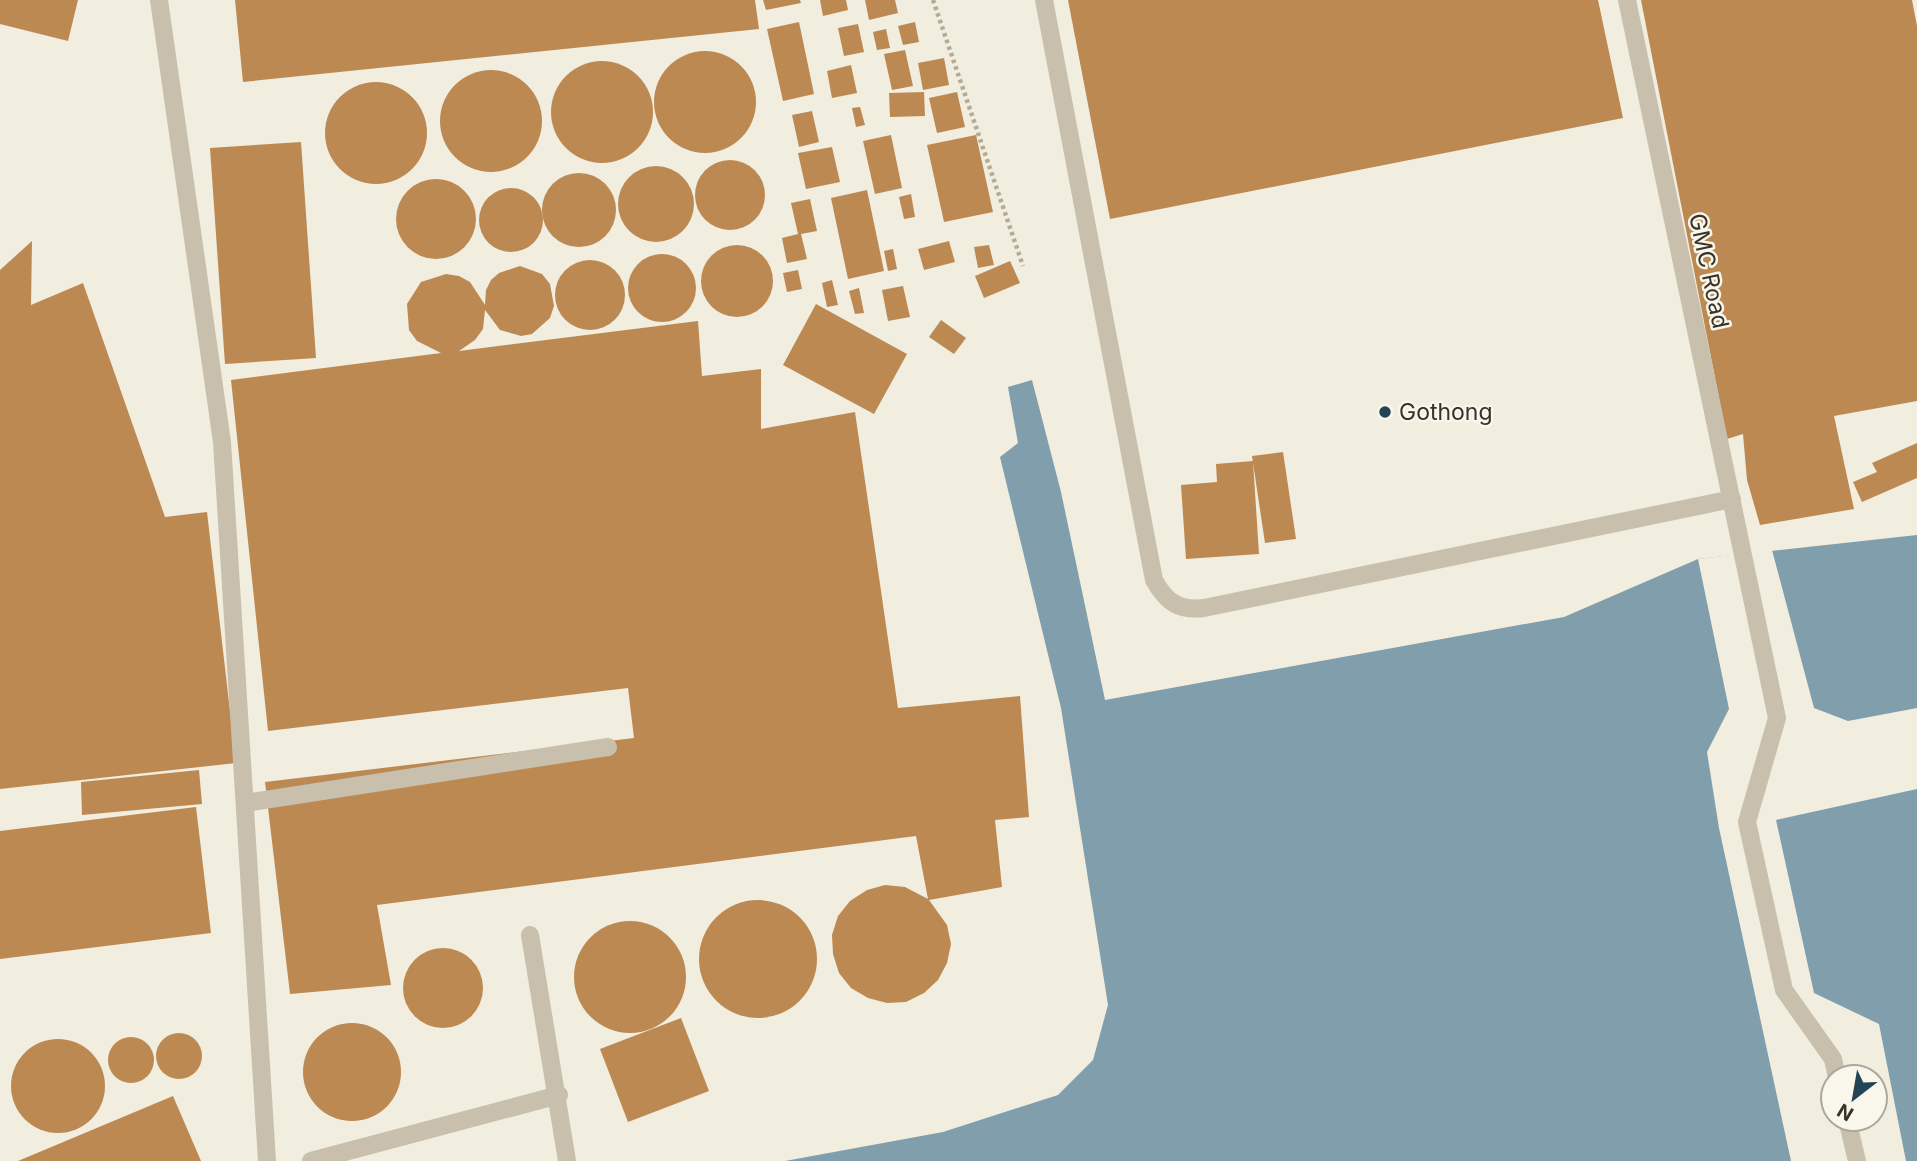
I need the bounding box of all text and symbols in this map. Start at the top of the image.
street label: GMC Road [1683,211,1735,331]
place label: Gothong [1399,398,1493,426]
marker: Gothong [1377,404,1393,420]
north arrow [1819,1063,1889,1133]
text: N [1833,1099,1858,1126]

